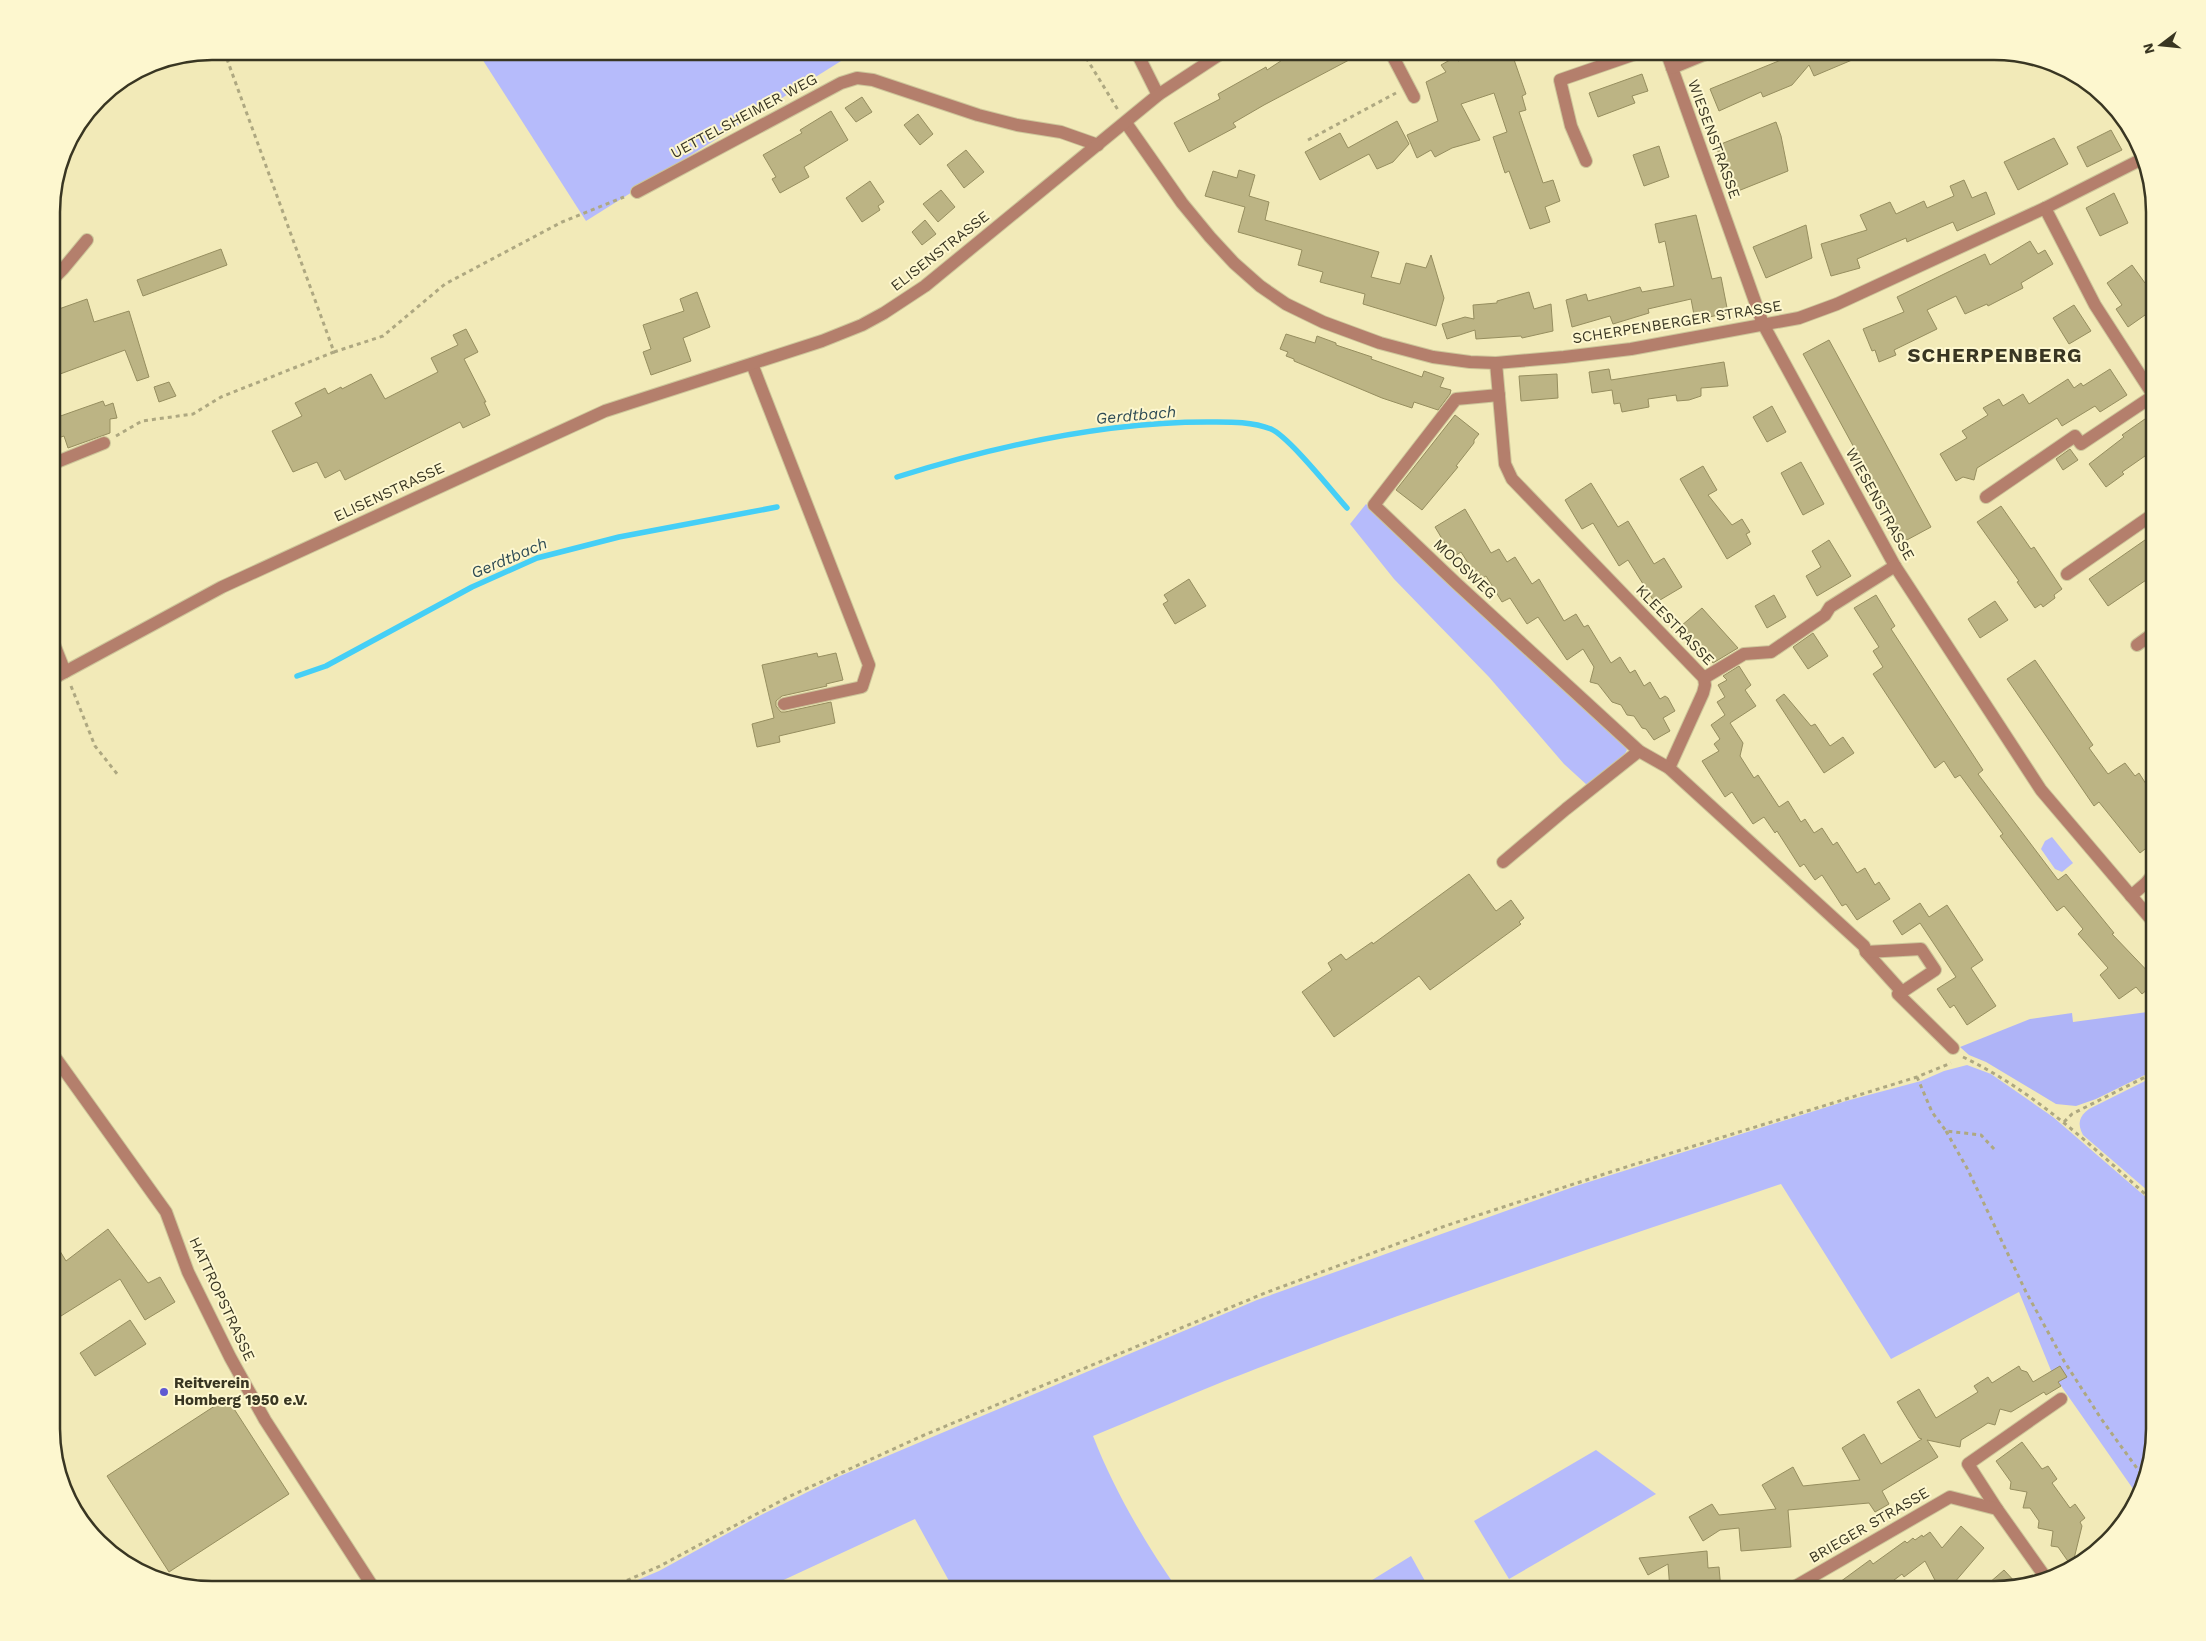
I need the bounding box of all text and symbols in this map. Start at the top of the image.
north arrow [2136,20,2186,70]
text: N [2139,41,2158,56]
street label: UETTELSHEIMER WEG [668,70,820,162]
street label: WIESENSTRASSE [1684,77,1744,201]
street label: ELISENSTRASSE [887,207,993,295]
street label: SCHERPENBERGER STRASSE [1571,297,1783,347]
district label: SCHERPENBERG [1908,343,2082,367]
water label: Gerdtbach [1095,402,1177,428]
street label: WIESENSTRASSE [1842,445,1918,563]
street label: ELISENSTRASSE [331,458,447,526]
water label: Gerdtbach [468,534,550,582]
street label: MOOSWEG [1430,535,1500,603]
street label: KLEESTRASSE [1632,581,1718,669]
street label: HATTROPSTRASSE [185,1234,259,1364]
place label: Reitverein Homberg 1950 e.V. [174,1374,308,1409]
marker: Reitverein Homberg 1950 e.V. [158,1386,170,1398]
street label: BRIEGER STRASSE [1806,1483,1932,1567]

